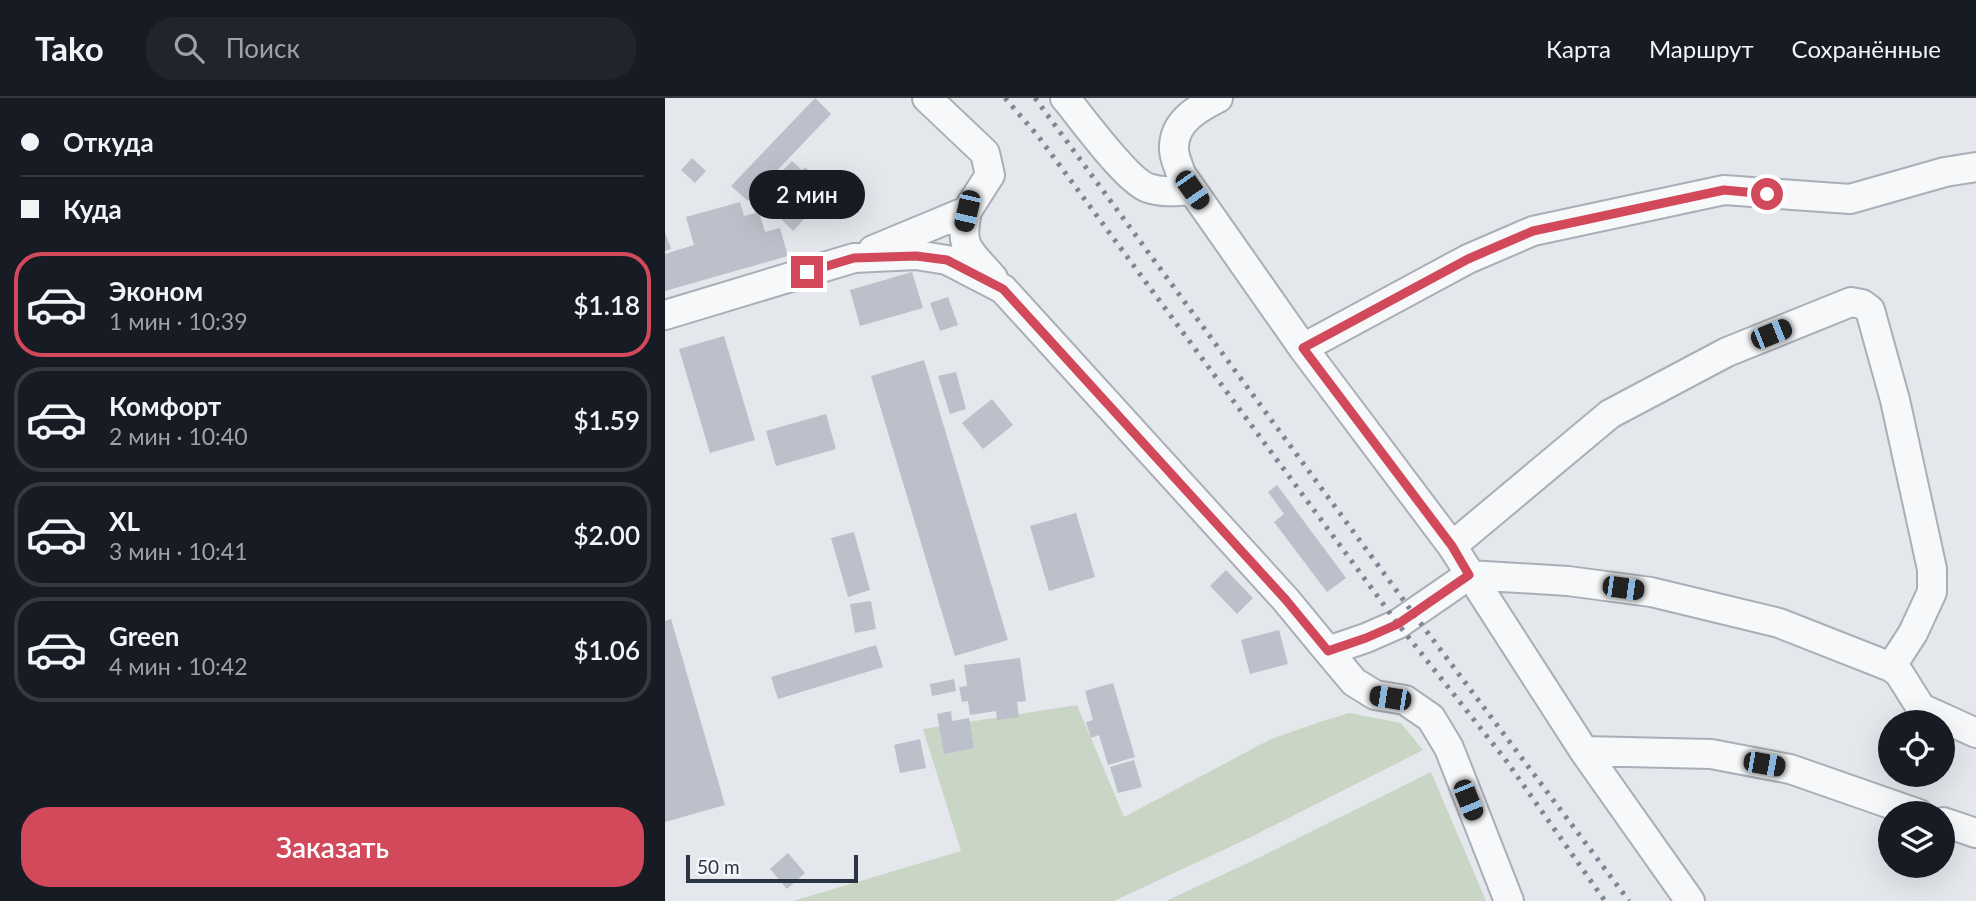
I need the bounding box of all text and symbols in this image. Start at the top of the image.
search box [146,17,636,80]
text: Tako [35,28,104,68]
icon: search [170,29,208,67]
text: Поиск [226,32,300,64]
text: Карта [1546,34,1611,63]
text: Маршрут [1649,34,1754,63]
text: Сохранённые [1792,34,1941,63]
text: Откуда [63,126,154,158]
car [1172,167,1213,213]
callout: 2 мин [749,170,865,220]
route start [1751,178,1783,210]
text: 2 мин [776,180,838,208]
car [953,188,982,234]
text: Куда [63,193,122,225]
route end [791,256,823,288]
icon: car [25,273,88,336]
text: Эконом [109,275,203,307]
text: $1.18 [574,289,640,321]
text: 1 мин · 10:39 [109,307,248,335]
car [1748,316,1795,352]
icon: car [25,388,88,451]
text: Комфорт [109,390,221,422]
text: $1.59 [574,404,640,436]
text: 2 мин · 10:40 [109,422,248,450]
icon: car [25,503,88,566]
text: XL [109,505,140,537]
text: $2.00 [574,519,640,551]
text: 3 мин · 10:41 [109,537,248,565]
car [1601,575,1646,601]
icon: car [25,618,88,681]
text: Green [109,620,179,652]
text: $1.06 [574,634,640,666]
text: 4 мин · 10:42 [109,652,248,680]
car [1368,684,1413,712]
map controls [1878,710,1955,878]
button: locate [1878,710,1955,787]
car [1742,750,1787,778]
car [1451,777,1486,823]
button: layers [1878,801,1955,878]
button: Заказать [21,807,644,887]
scale bar [686,852,857,884]
text: 50 m [697,855,740,878]

